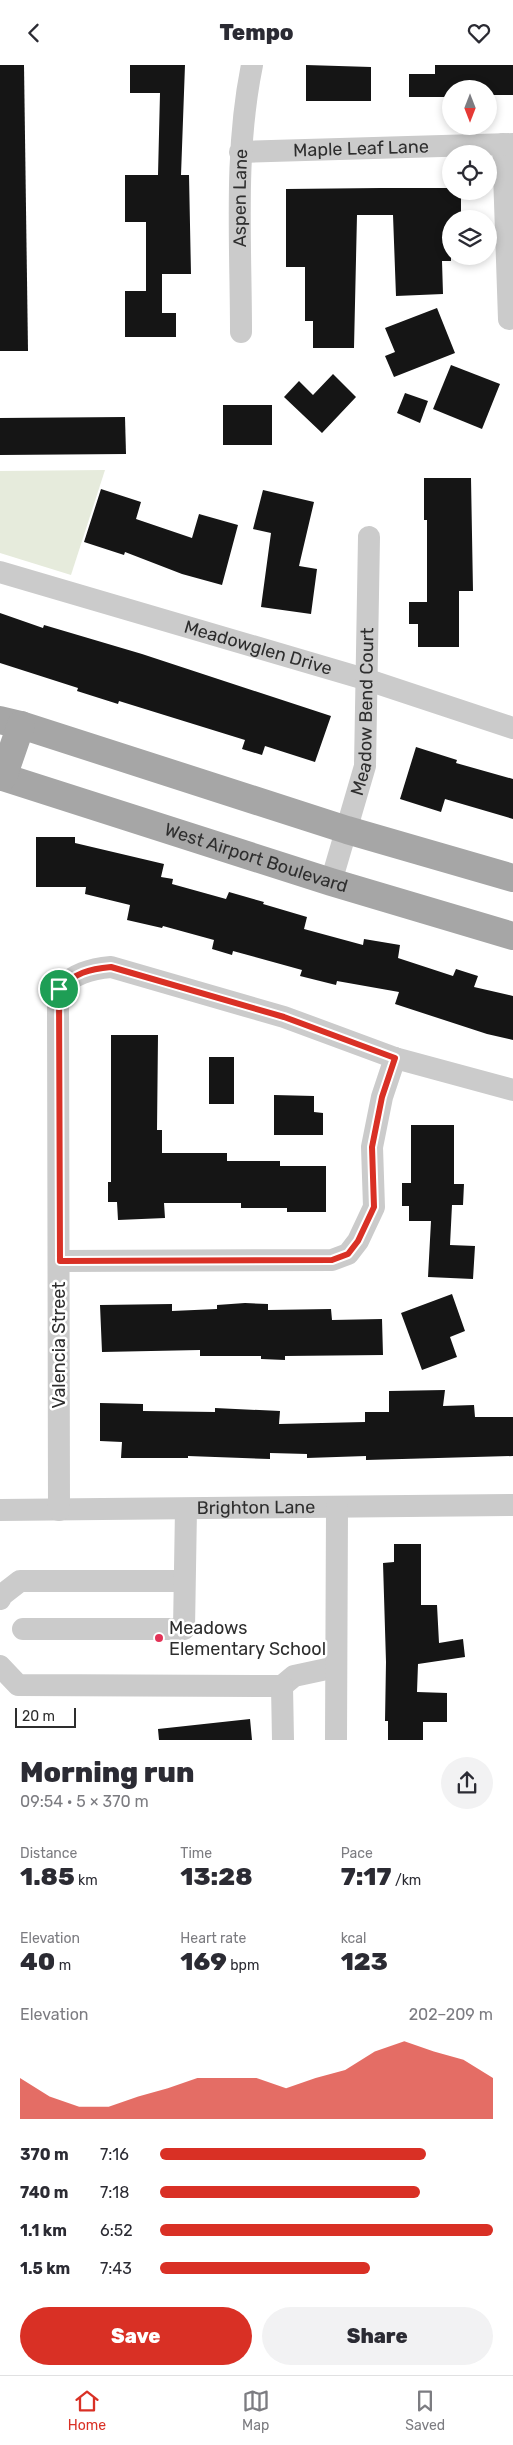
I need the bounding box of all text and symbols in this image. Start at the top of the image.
icon: back [20,19,48,47]
text: Tempo [219,19,294,46]
icon: heart [465,19,493,47]
north arrow [442,80,498,135]
map controls [442,80,497,265]
street label: Maple Leaf Lane [293,135,429,161]
button: locate [442,145,497,200]
street label: Aspen Lane [229,148,252,247]
button: layers [442,210,497,265]
street label: Meadowglen Drive [181,616,335,680]
street label: Meadow Bend Court [346,627,378,798]
street label: West Airport Boulevard [162,818,350,897]
pin [38,968,80,1010]
icon: arrive [45,975,73,1003]
street label: Valencia Street [48,1282,70,1408]
street label: Brighton Lane [197,1496,315,1519]
place label: Meadows Elementary School [169,1617,326,1660]
marker: Meadows Elementary School [153,1632,165,1644]
scale bar [15,1705,76,1728]
text: 20 m [22,1708,55,1725]
text: Morning run [20,1756,194,1789]
button: share [441,1757,493,1809]
text: 09:54 · 5 × 370 m [20,1792,149,1811]
text: Distance [20,1845,77,1862]
text: Time [180,1845,212,1862]
text: Pace [341,1845,373,1862]
text: 1.85 [20,1862,75,1891]
text: 13:28 [180,1862,253,1891]
text: 7:17 [341,1862,391,1891]
text: km [75,1872,98,1889]
text: /km [391,1872,421,1889]
text: Elevation [20,1930,80,1947]
text: Heart rate [180,1930,246,1947]
text: kcal [341,1930,366,1947]
text: 40 [20,1947,55,1976]
text: 169 [180,1947,227,1976]
text: 123 [341,1947,388,1976]
text: m [55,1957,71,1974]
text: bpm [227,1957,259,1974]
text: Elevation [20,2005,89,2024]
text: 202–209 m [409,2005,493,2024]
text: 370 m [20,2145,69,2164]
text: 7:16 [100,2145,129,2164]
text: 740 m [20,2183,69,2202]
text: 7:18 [100,2183,129,2202]
text: 1.1 km [20,2221,67,2240]
text: 6:52 [100,2221,133,2240]
text: 1.5 km [20,2259,70,2278]
text: 7:43 [100,2259,132,2278]
button: Save [20,2307,252,2365]
button: Share [262,2307,493,2365]
tab: Home [68,2387,106,2434]
tab: Map [242,2387,270,2434]
tab: Saved [405,2387,445,2434]

